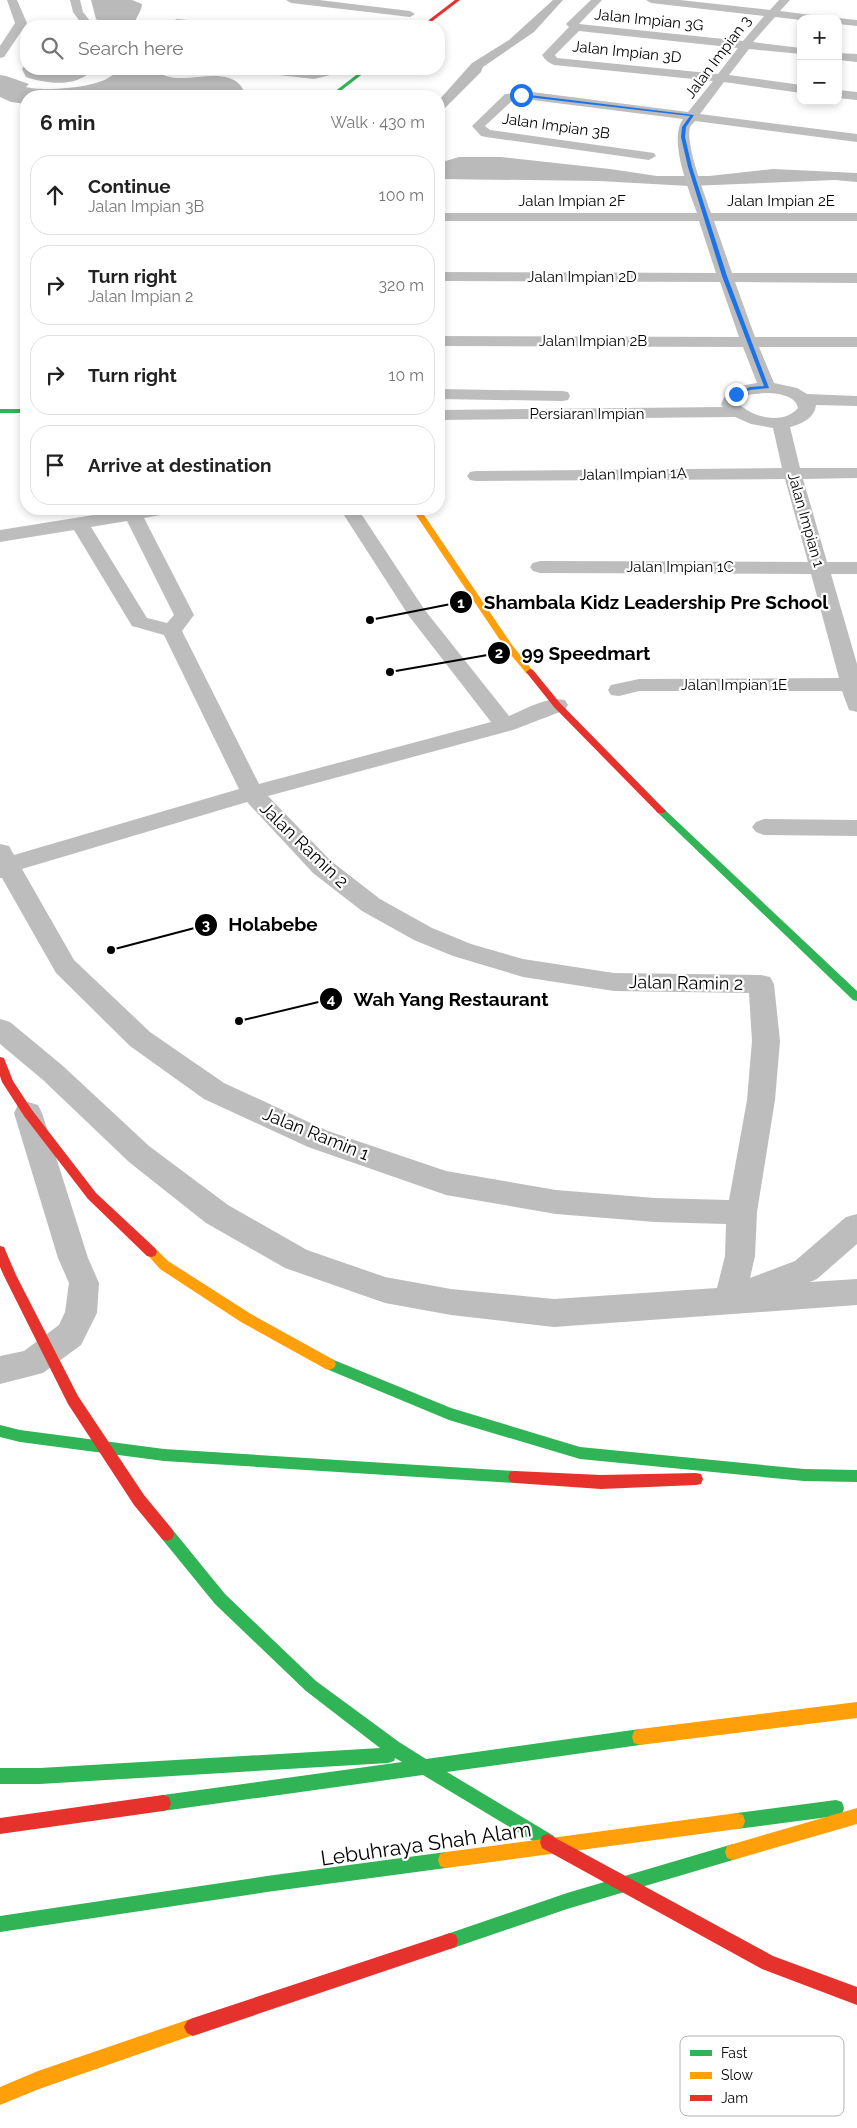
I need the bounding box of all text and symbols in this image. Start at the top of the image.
street label: Jalan Impian 3G [594,5,704,35]
street label: Jalan Impian 3 [681,12,755,102]
map controls [797,15,842,105]
button: + [797,15,842,60]
search box [20,20,445,75]
icon: search [38,34,66,62]
text: Search here [78,37,184,59]
street label: Jalan Impian 3D [572,37,683,67]
button: − [797,60,842,105]
route start [510,84,533,107]
text: 6 min [40,110,95,135]
street label: Jalan Impian 3B [501,110,611,142]
text: Walk · 430 m [331,113,425,132]
text: Continue [88,175,171,197]
icon: ahead [41,181,69,209]
text: 100 m [379,186,424,205]
street label: Jalan Impian 2F [518,192,626,210]
street label: Jalan Impian 2E [727,192,835,210]
text: Jalan Impian 3B [88,197,204,216]
text: Turn right [88,265,177,287]
street label: Jalan Impian 2D [527,268,637,286]
icon: right [41,271,69,299]
text: 320 m [379,276,424,295]
text: Jalan Impian 2 [88,287,193,306]
street label: Jalan Impian 2B [539,332,647,350]
icon: right [41,361,69,389]
text: Turn right [88,364,177,386]
text: 10 m [389,366,424,385]
route end [725,383,748,406]
street label: Persiaran Impian [530,405,644,423]
icon: arrive [41,451,69,479]
text: Arrive at destination [88,454,272,476]
street label: Jalan Impian 1A [579,464,687,484]
street label: Jalan Impian 1 [784,471,828,570]
street label: Jalan Impian 1C [626,558,734,576]
callout: Shambala Kidz Leadership Pre School [449,585,838,619]
text: Shambala Kidz Leadership Pre School [484,591,829,613]
text: 1 [457,594,465,612]
callout: 99 Speedmart [487,636,660,670]
text: 99 Speedmart [522,642,651,664]
text: 2 [495,644,503,662]
street label: Jalan Impian 1E [681,676,787,694]
street label: Jalan Ramin 2 [256,797,353,892]
callout: Holabebe [194,908,328,942]
text: Holabebe [228,913,318,935]
text: 3 [202,916,210,934]
street label: Jalan Ramin 2 [629,971,743,994]
callout: Wah Yang Restaurant [318,982,559,1016]
text: Wah Yang Restaurant [354,988,549,1010]
text: 4 [327,990,336,1008]
street label: Jalan Ramin 1 [260,1103,373,1165]
street label: Lebuhraya Shah Alam [319,1816,533,1871]
legend [680,2036,844,2116]
text: Fast [721,2045,748,2061]
text: Slow [721,2067,753,2083]
text: Jam [721,2090,748,2106]

